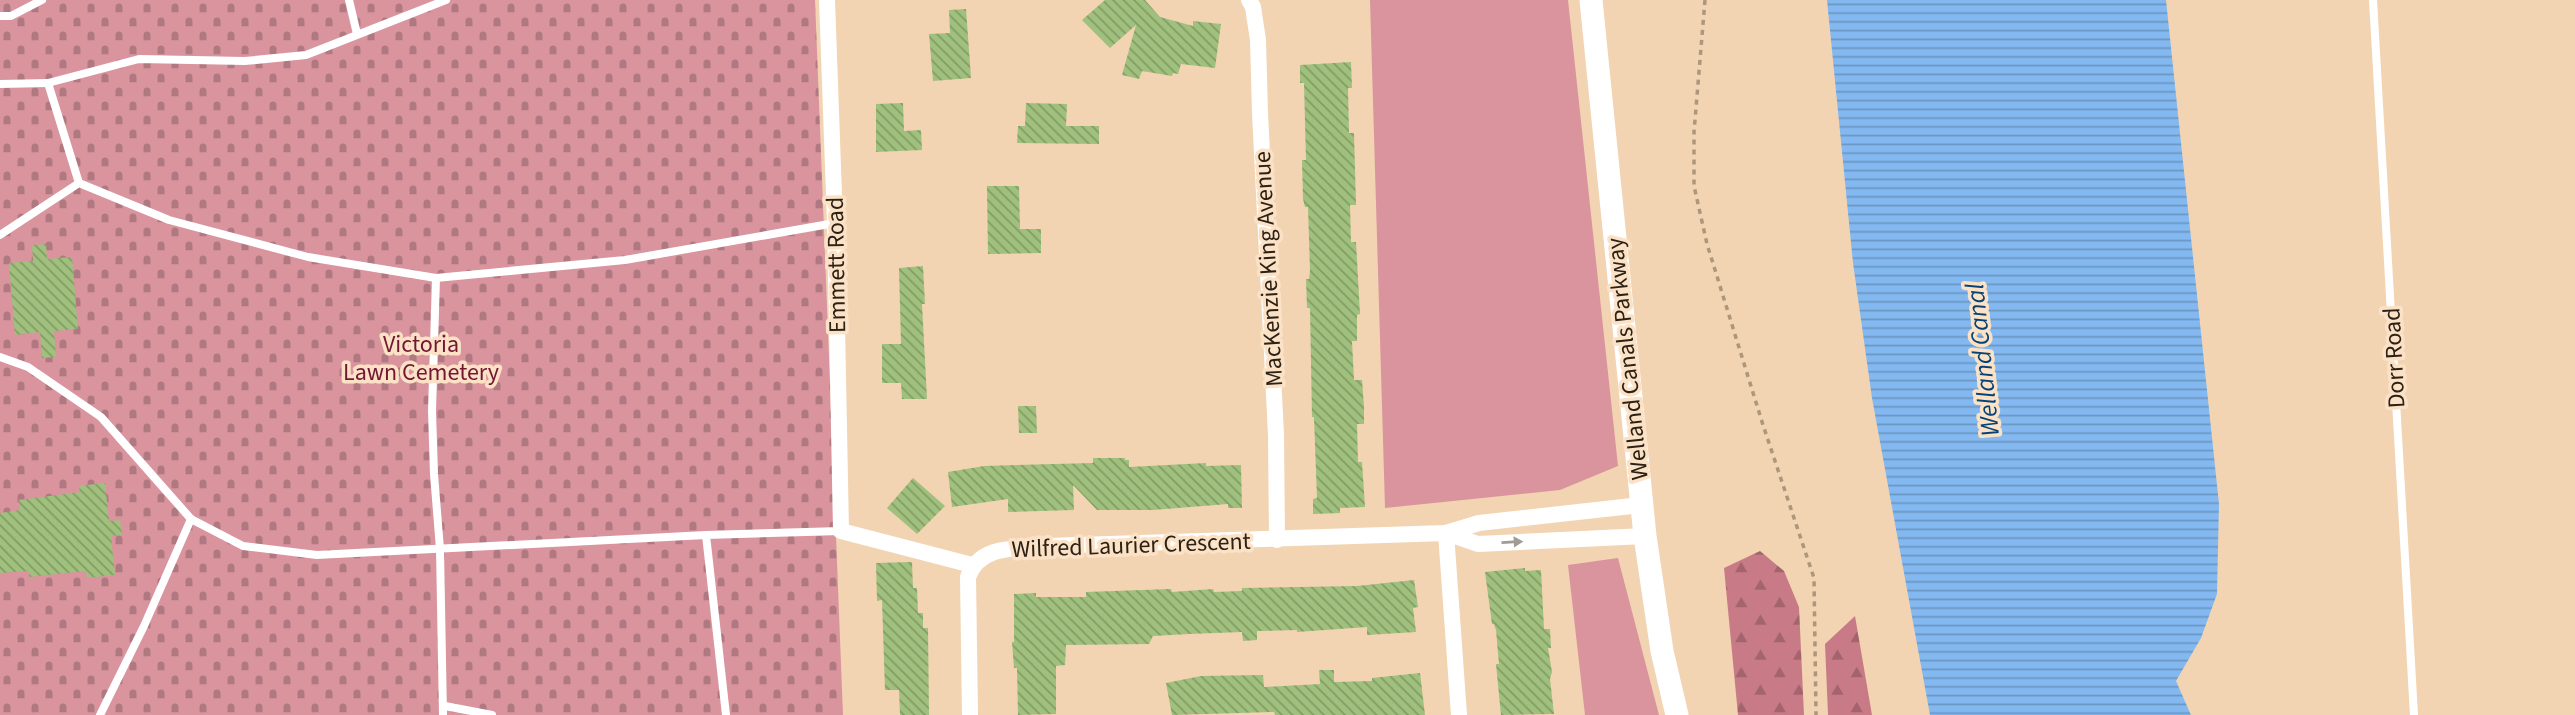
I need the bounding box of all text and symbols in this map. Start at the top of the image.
street label: MacKenzie King Avenue [1245,150,1292,388]
street label: Emmett Road [818,197,855,333]
street label: Welland Canals Parkway [1597,236,1658,482]
water label: Welland Canal [1956,281,2009,438]
street label: Dorr Road [2374,307,2415,409]
park label: Victoria Lawn Cemetery [343,327,499,390]
street label: Wilfred Laurier Crescent [1011,524,1251,567]
one-way arrow [1501,537,1523,548]

